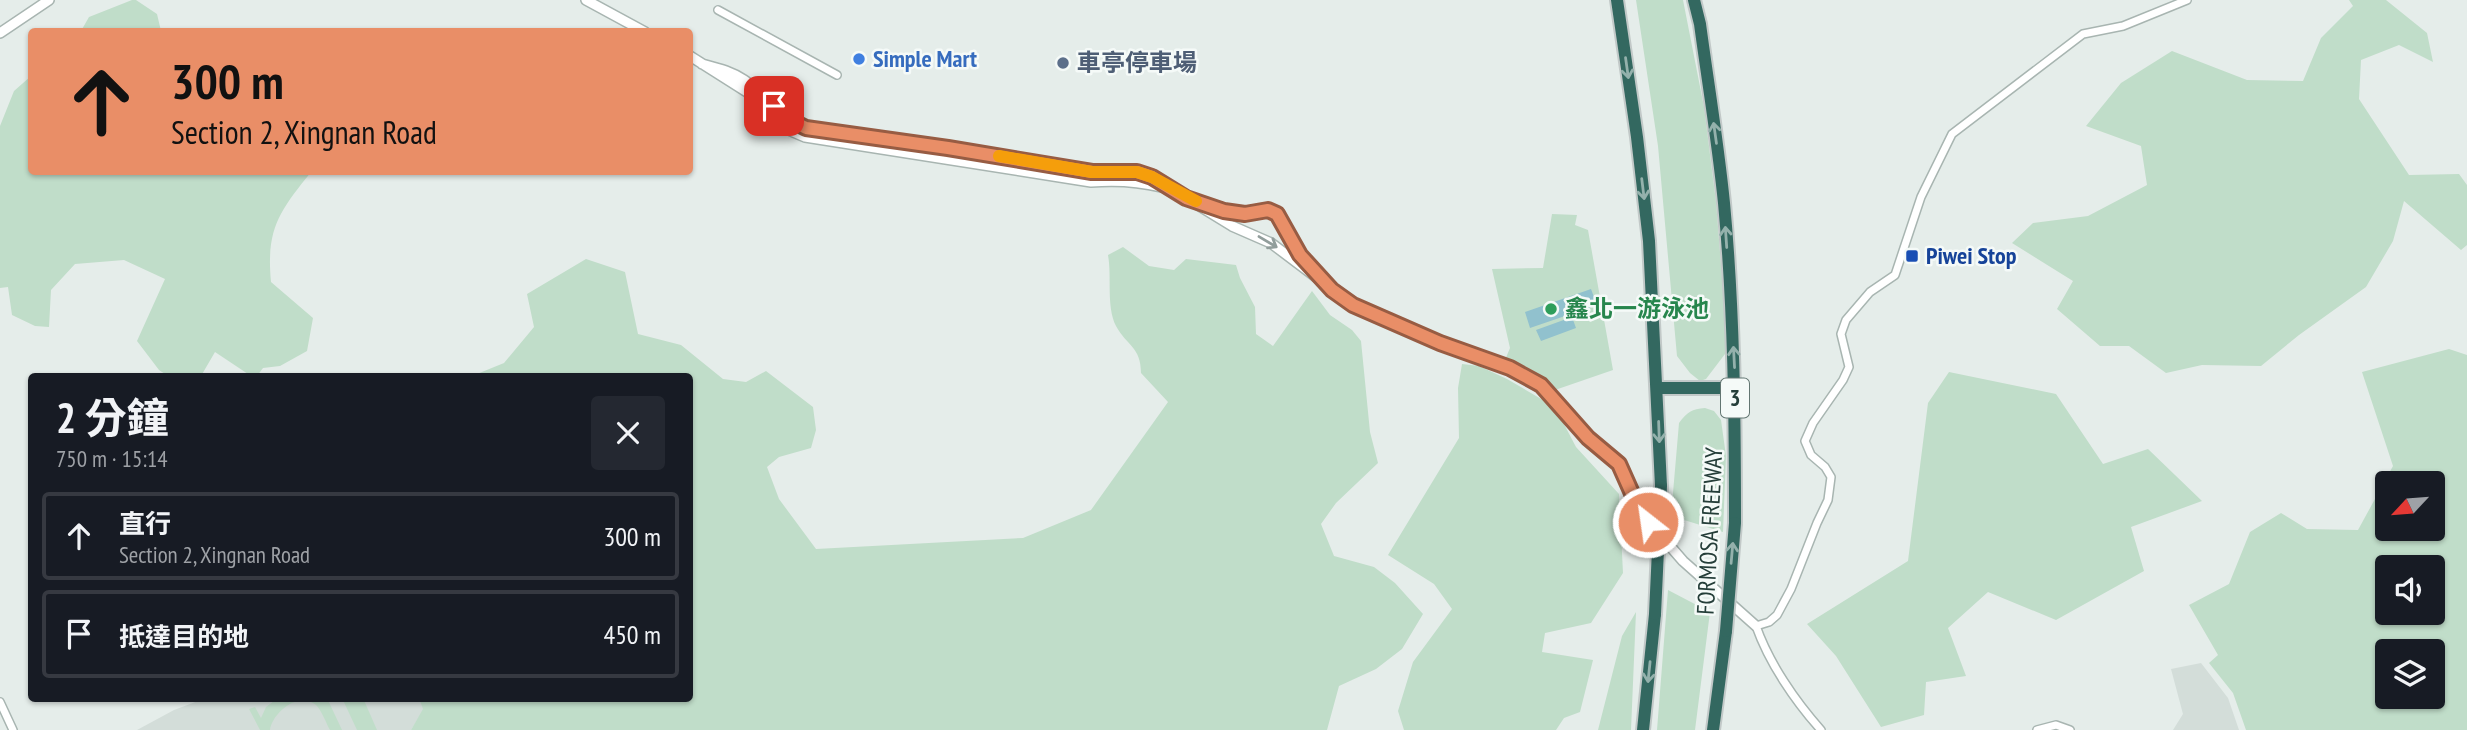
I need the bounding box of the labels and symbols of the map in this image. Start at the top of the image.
place label: Simple Mart [873,43,977,74]
place label: 車亭停車場 [1077,47,1197,78]
marker: Simple Mart [851,51,867,67]
marker: 車亭停車場 [1055,55,1071,71]
one-way arrow [1621,56,1634,78]
pin [744,76,804,136]
one-way arrow [1708,122,1721,145]
one-way arrow [1637,178,1650,200]
one-way arrow [1720,225,1733,248]
one-way arrow [1257,235,1277,249]
place label: Piwei Stop [1926,240,2017,271]
marker: Piwei Stop [1904,248,1920,264]
place label: 鑫北一游泳池 [1565,293,1709,324]
marker: 鑫北一游泳池 [1543,301,1559,317]
one-way arrow [1727,346,1740,369]
road number: 3 [1721,378,1749,418]
one-way arrow [1652,420,1665,443]
street label: FORMOSA FREEWAY [1690,446,1729,615]
north arrow [2375,471,2445,541]
position arrow [1611,485,1685,559]
one-way arrow [1726,542,1739,564]
one-way arrow [1642,660,1655,683]

